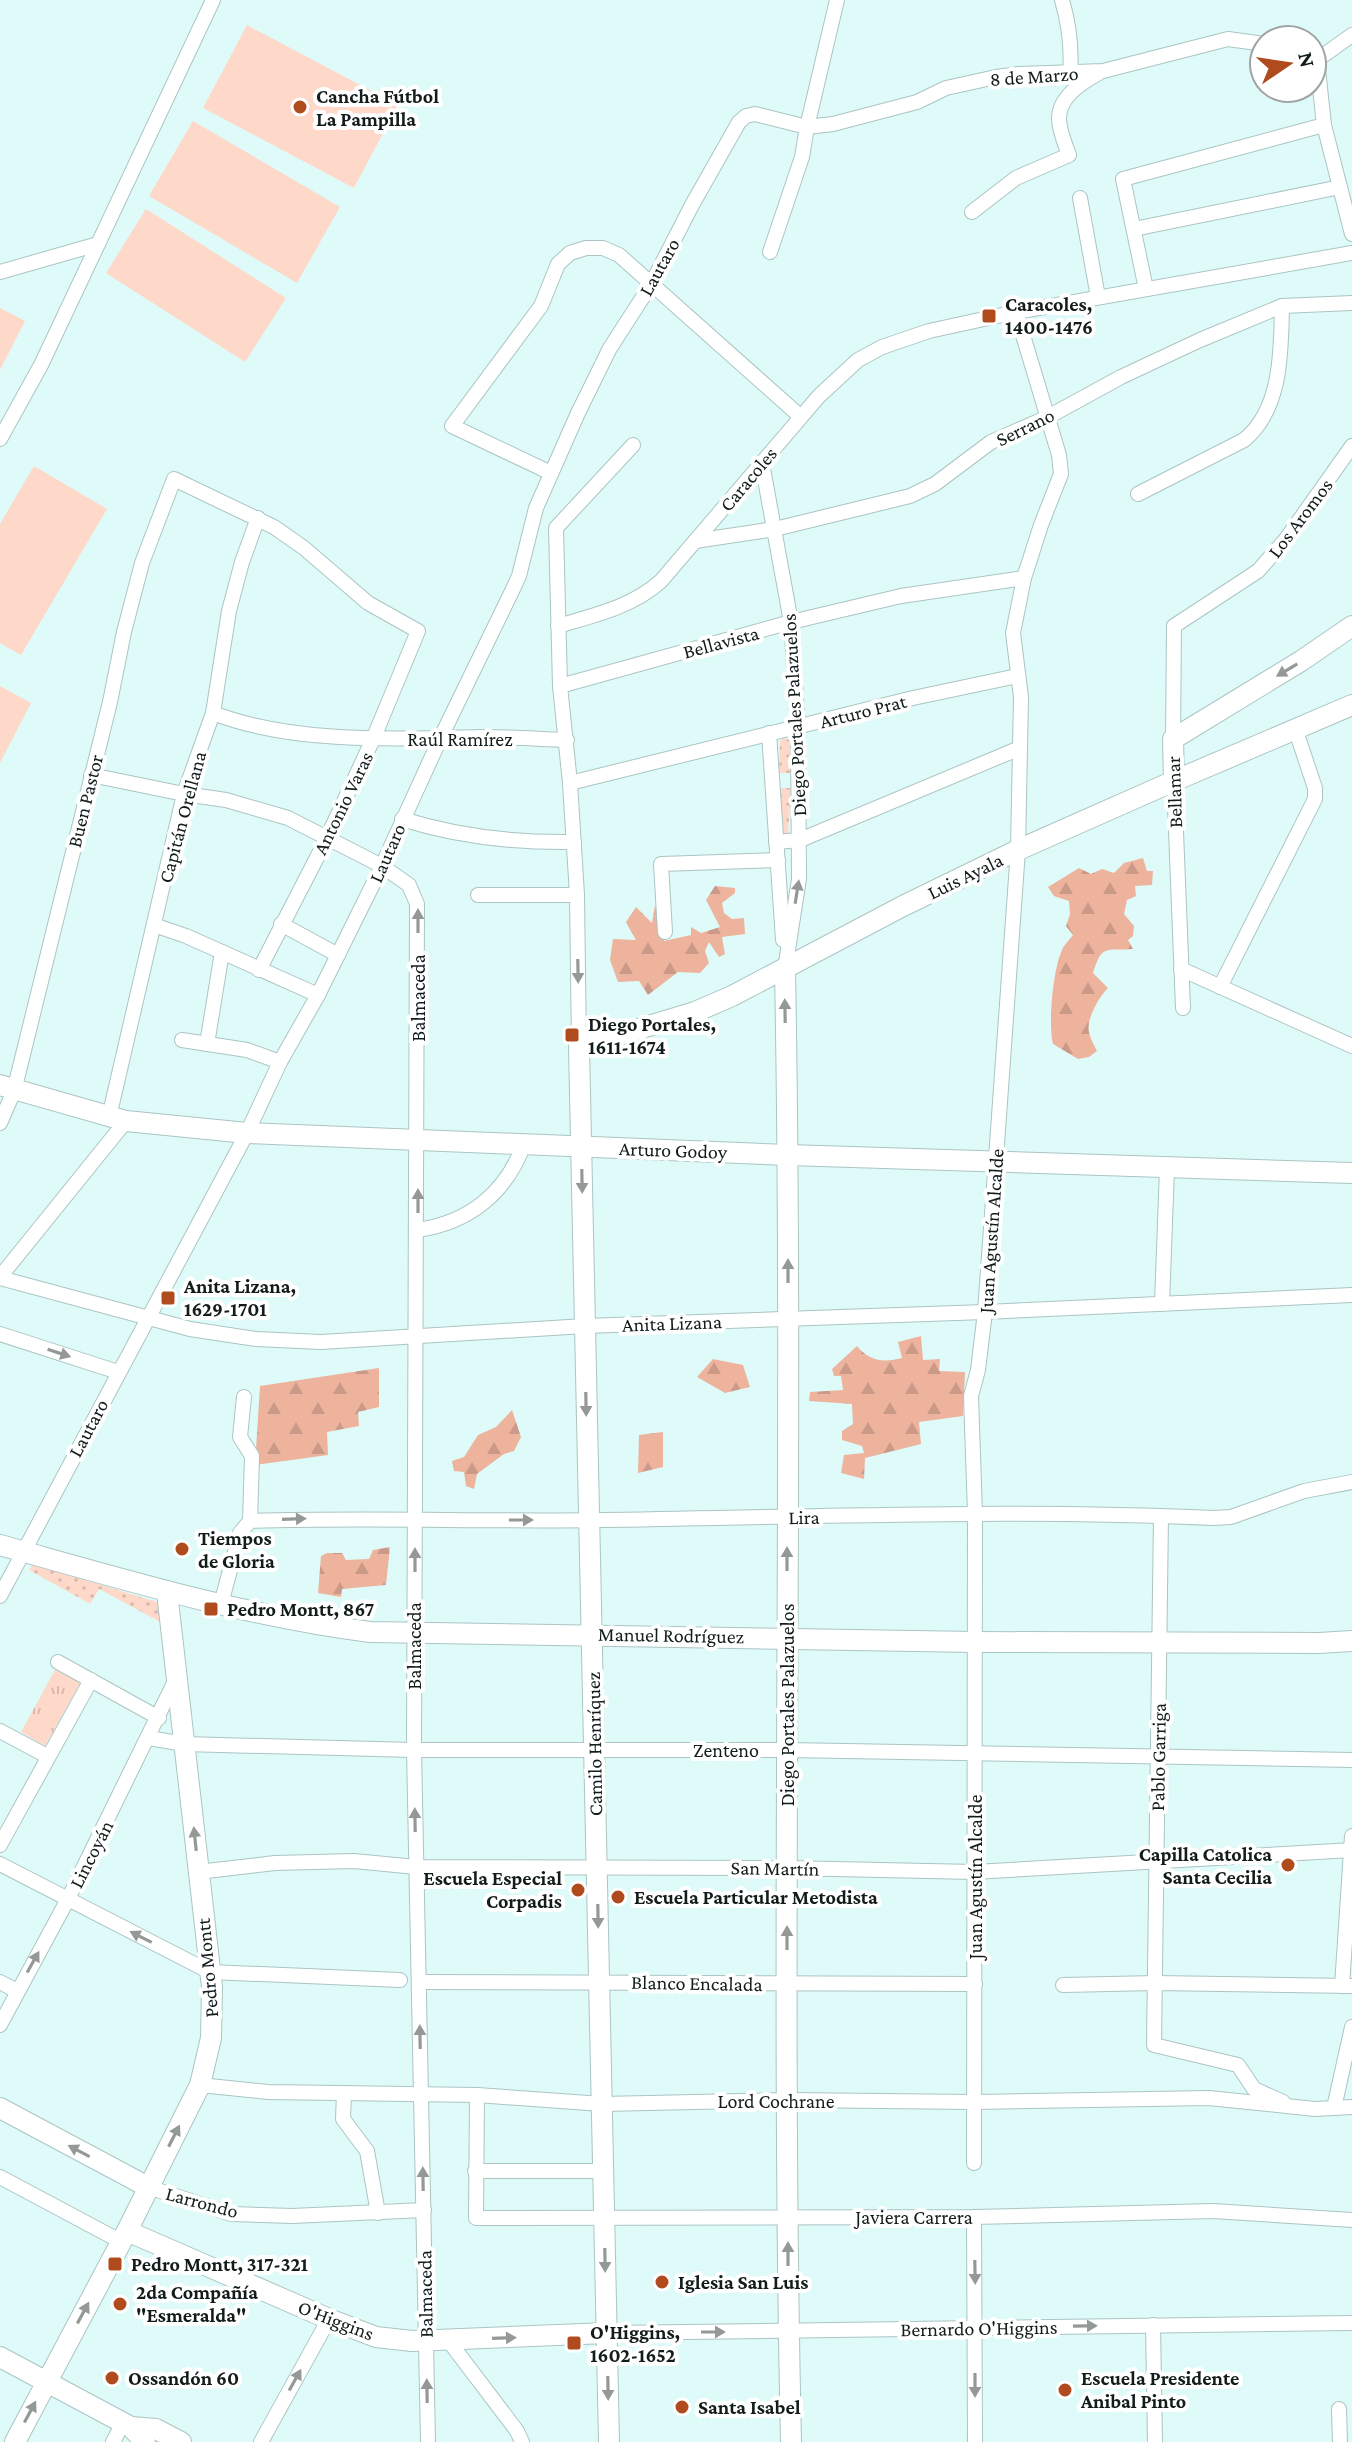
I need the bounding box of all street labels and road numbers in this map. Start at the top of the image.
street label: 8 de Marzo [989,62,1079,90]
street label: Lautaro [634,234,684,300]
street label: Serrano [992,404,1058,450]
street label: Caracoles [715,442,781,516]
street label: Los Aromos [1263,474,1337,562]
street label: Diego Portales Palazuelos [778,613,811,817]
street label: Bellavista [681,621,761,663]
street label: Arturo Prat [817,690,909,732]
street label: Raúl Ramírez [407,728,513,750]
street label: Antonio Varas [309,748,377,858]
street label: Capitán Orellana [154,749,211,886]
street label: Buen Pastor [63,752,107,850]
street label: Bellamar [1162,756,1186,828]
street label: Lautaro [364,820,410,886]
street label: Luis Ayala [924,848,1007,905]
street label: Balmaceda [407,954,429,1042]
street label: Arturo Godoy [618,1137,728,1164]
street label: Juan Agustín Alcalde [974,1148,1009,1316]
street label: Anita Lizana [622,1310,722,1336]
street label: Lautaro [64,1395,112,1461]
street label: Lira [788,1506,820,1528]
street label: Balmaceda [403,1602,425,1690]
street label: Diego Portales Palazuelos [776,1603,799,1807]
street label: Manuel Rodríguez [598,1623,744,1648]
street label: Camilo Henríquez [582,1672,607,1816]
street label: Pablo Garriga [1146,1703,1171,1811]
street label: Zenteno [693,1739,759,1761]
street label: Juan Agustín Alcalde [964,1794,987,1961]
street label: Lincoyán [65,1816,118,1892]
street label: San Martín [730,1856,820,1880]
street label: Pedro Montt [192,1917,222,2019]
street label: Blanco Encalada [631,1971,763,1995]
street label: Lord Cochrane [718,2090,835,2112]
street label: Larrondo [163,2182,241,2222]
street label: Javiera Carrera [853,2206,973,2229]
street label: Balmaceda [413,2250,437,2338]
street label: O'Higgins [295,2295,377,2345]
street label: Bernardo O'Higgins [900,2316,1058,2341]

